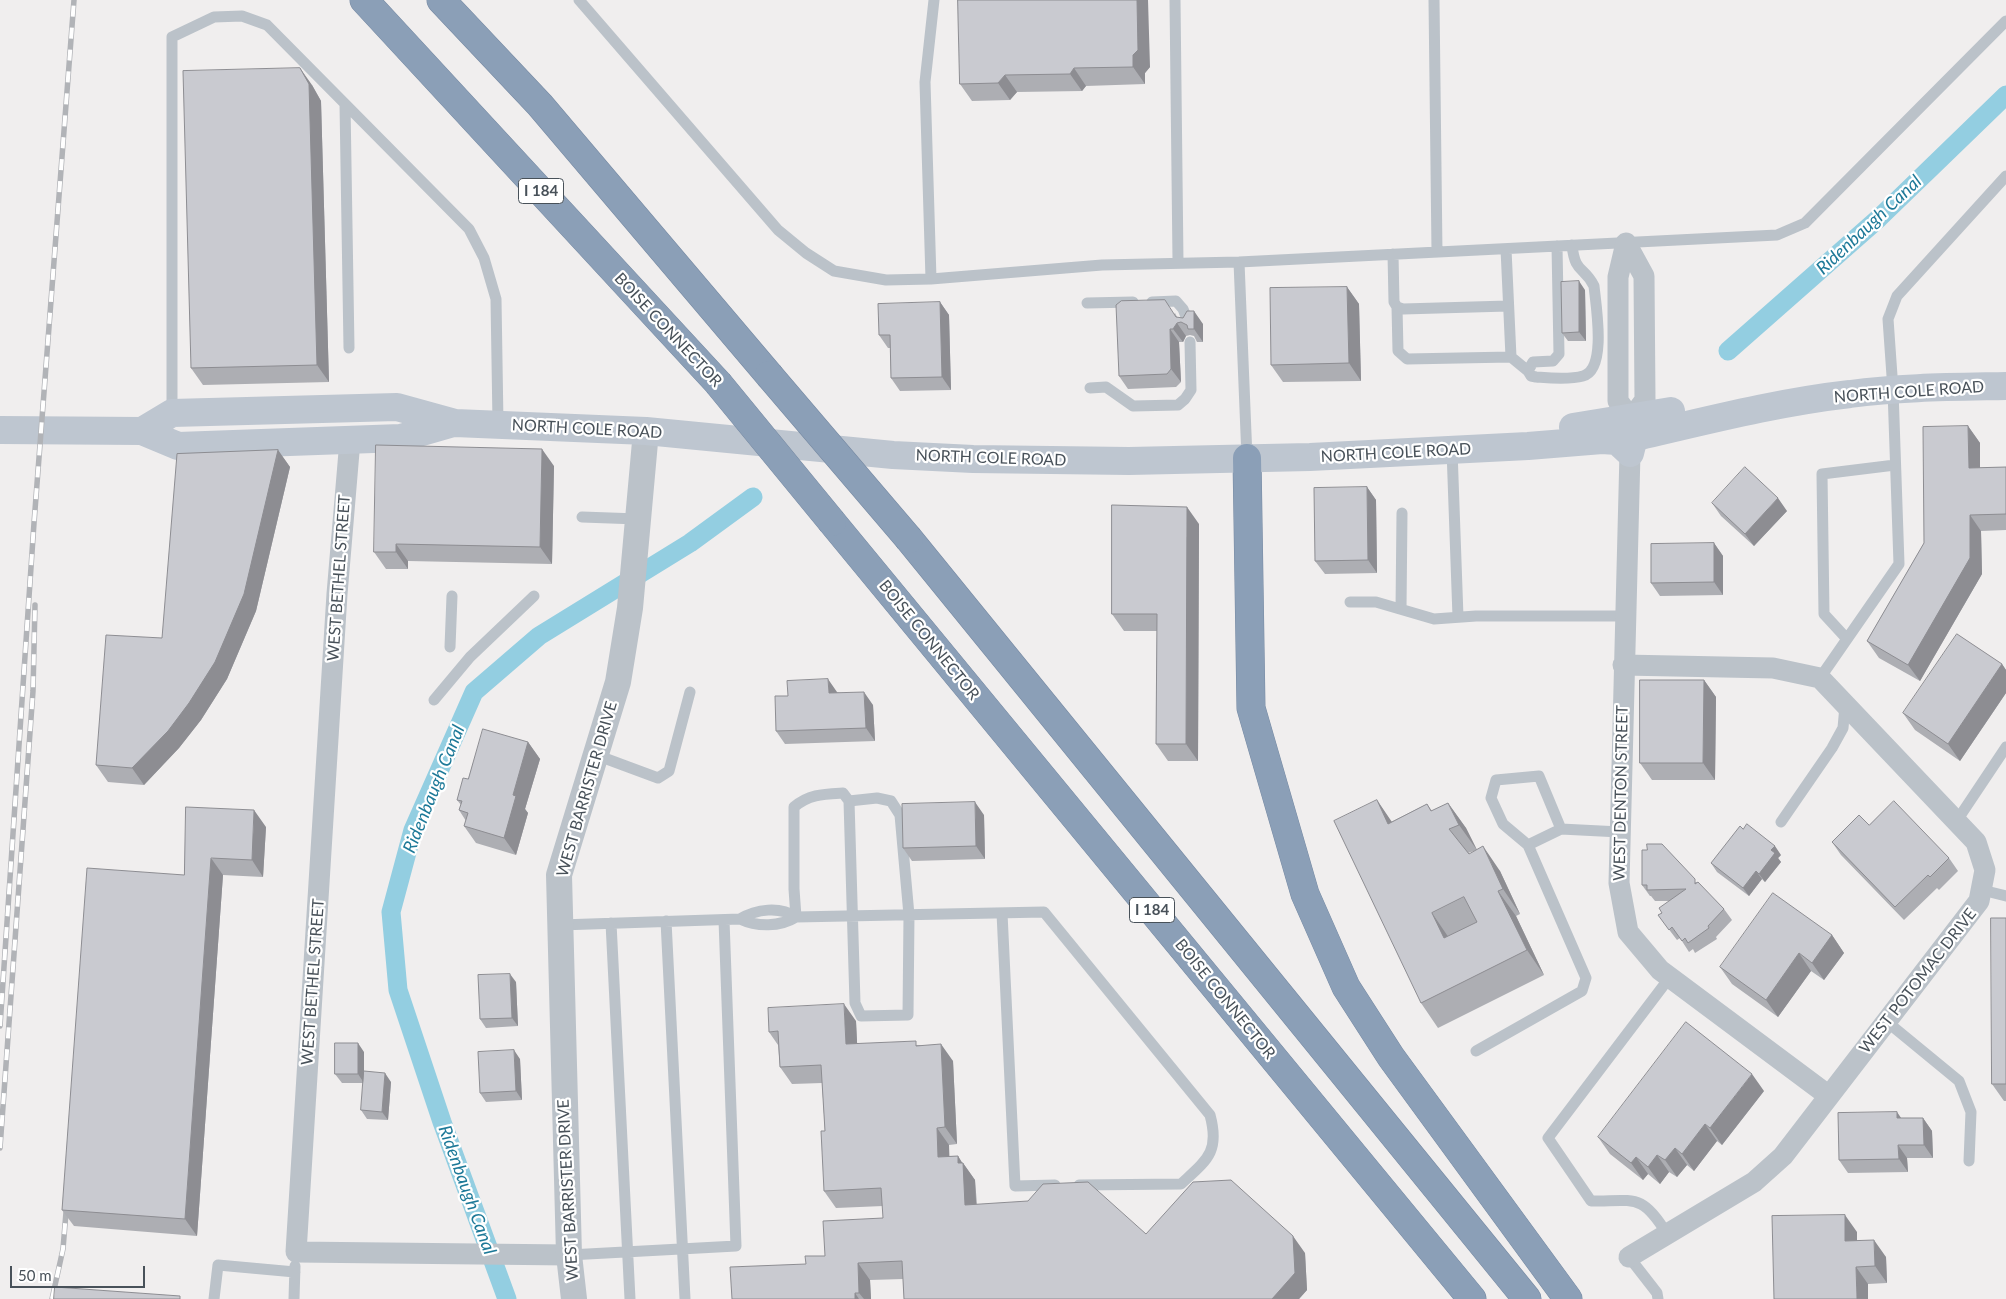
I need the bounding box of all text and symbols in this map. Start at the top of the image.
water label: Ridenbaugh Canal [1812,171,1926,279]
road number: I 184 [518,178,564,204]
street label: BOISE CONNECTOR [610,269,726,391]
street label: NORTH COLE ROAD [1833,377,1985,407]
street label: NORTH COLE ROAD [511,415,663,443]
street label: NORTH COLE ROAD [1320,439,1472,467]
street label: NORTH COLE ROAD [915,446,1067,470]
street label: WEST BETHEL STREET [324,494,354,662]
street label: BOISE CONNECTOR [875,576,983,704]
street label: WEST BARRISTER DRIVE [553,699,621,879]
street label: WEST DENTON STREET [1610,705,1632,881]
water label: Ridenbaugh Canal [399,722,469,856]
street label: WEST BETHEL STREET [298,898,328,1066]
road number: I 184 [1130,898,1174,922]
street label: WEST POTOMAC DRIVE [1855,905,1981,1057]
street label: BOISE CONNECTOR [1171,935,1279,1063]
street label: WEST BARRISTER DRIVE [554,1099,582,1281]
water label: Ridenbaugh Canal [434,1122,500,1258]
scale bar [12,1256,148,1288]
text: 50 m [18,1266,52,1284]

